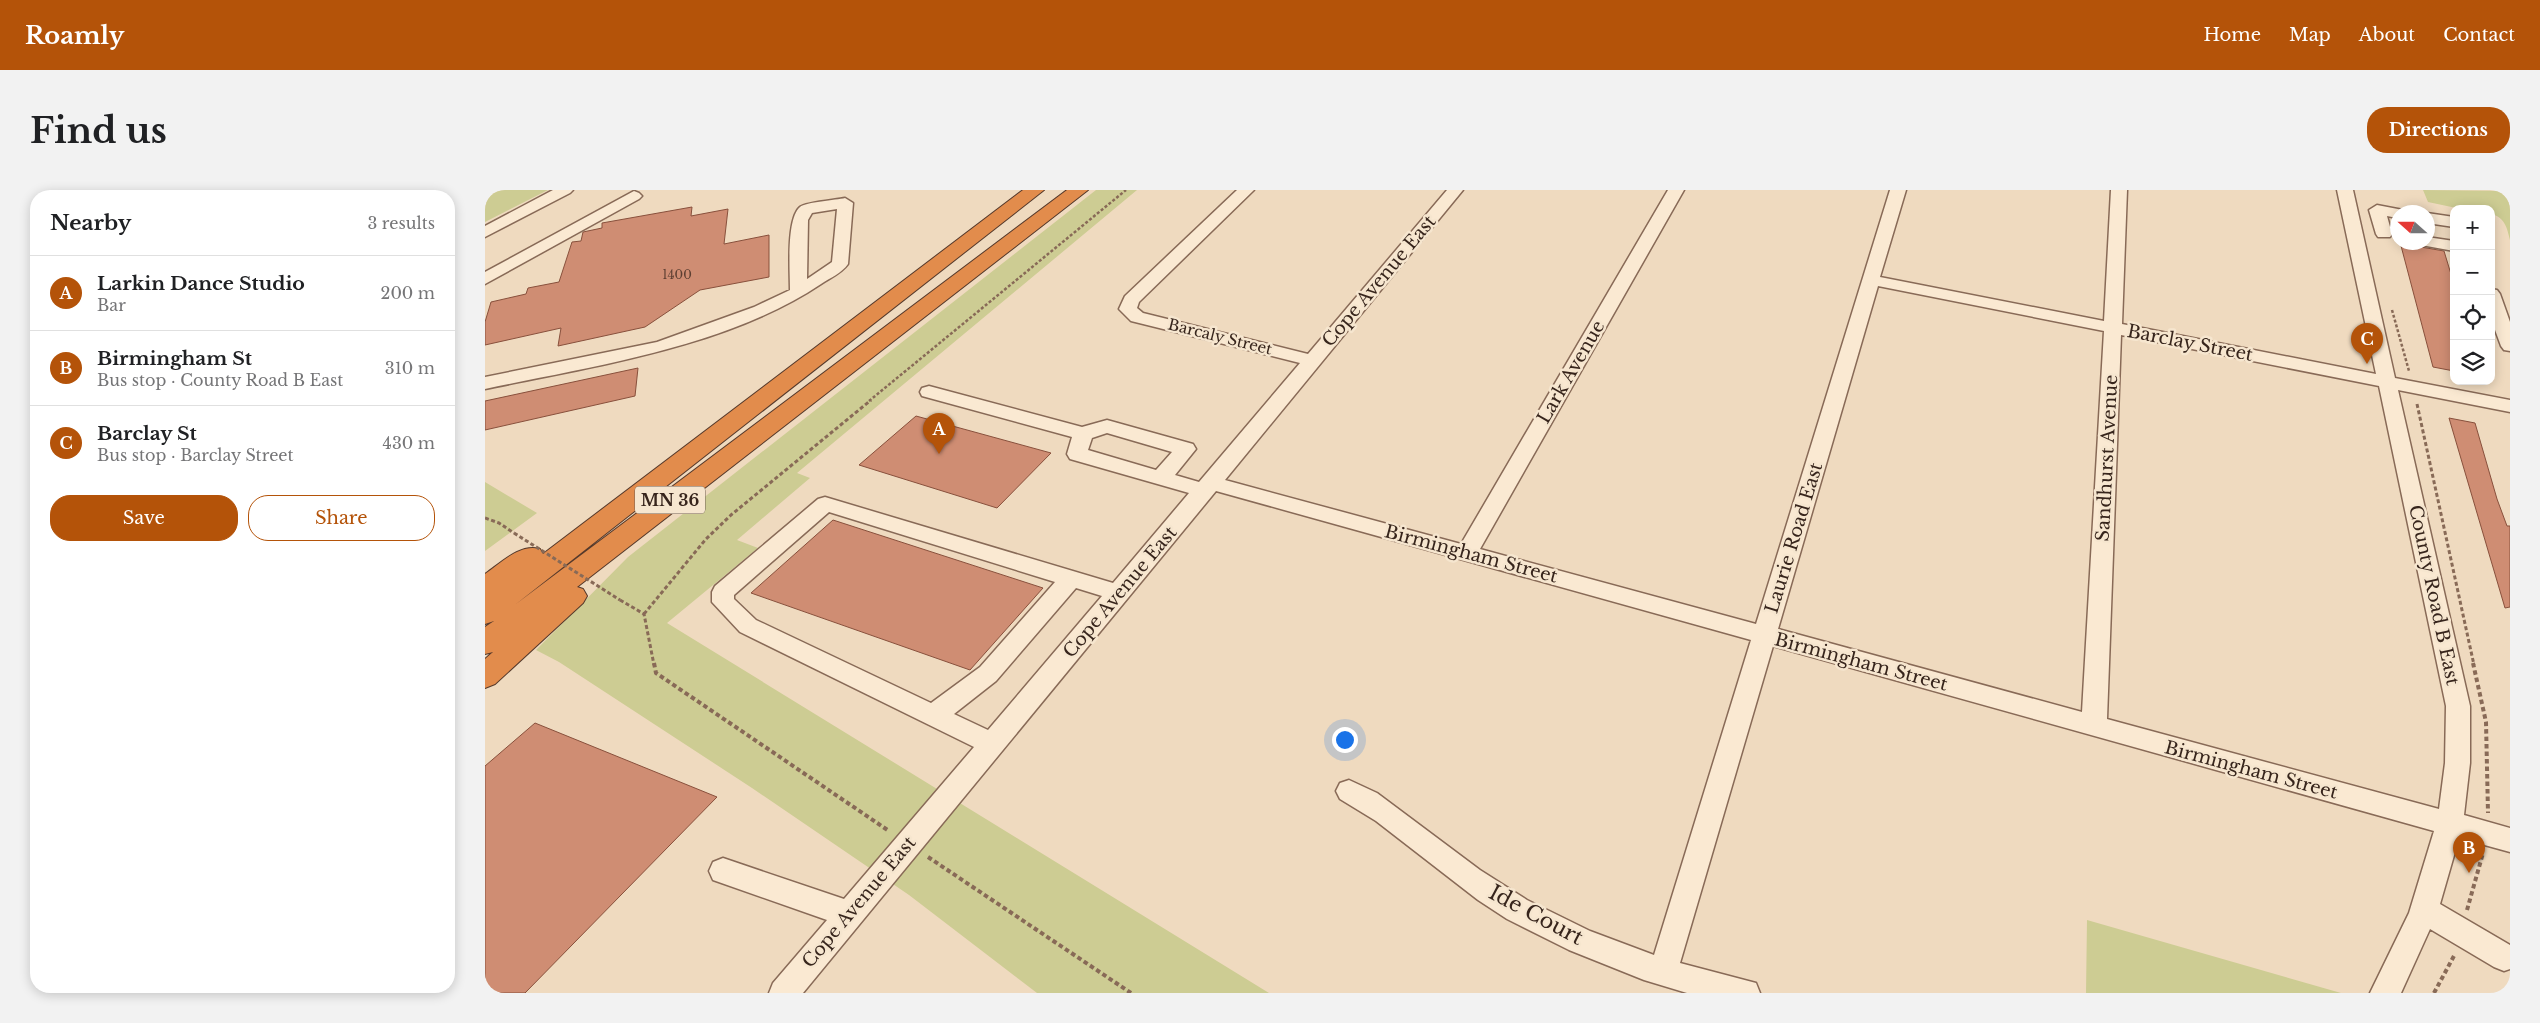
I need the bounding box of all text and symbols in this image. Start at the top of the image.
text: Roamly [25,21,124,50]
text: Home [2203,24,2261,46]
text: Map [2289,24,2331,46]
text: About [2359,24,2415,46]
text: Contact [2443,24,2515,46]
button: Directions [2367,107,2510,153]
text: Find us [30,109,167,152]
north arrow [2390,205,2435,250]
map controls [2450,205,2495,385]
button: + [2450,205,2495,250]
text: Nearby [50,210,131,236]
street label: Cope Avenue East [1318,211,1441,351]
text: 3 results [367,213,435,233]
button: − [2450,250,2495,295]
house number: 1400 [662,267,692,282]
text: Larkin Dance Studio [97,272,305,295]
text: A [60,283,72,303]
text: 200 m [381,283,435,303]
text: Bar [97,295,126,315]
button: locate [2450,295,2495,340]
street label: Barcaly Street [1166,314,1274,359]
street label: Lark Avenue [1533,316,1609,428]
street label: Barclay Street [2125,320,2255,366]
pin: C [2351,323,2383,364]
button: layers [2450,340,2495,385]
text: Birmingham St [97,347,252,370]
text: B [60,358,72,378]
text: 310 m [385,358,435,378]
text: Bus stop · County Road B East [97,370,343,390]
street label: Sandhurst Avenue [2092,374,2122,542]
pin: A [923,413,955,454]
text: Barclay St [97,422,197,445]
text: C [59,433,73,453]
text: 430 m [383,433,435,453]
text: Bus stop · Barclay Street [97,445,294,465]
street label: Laurie Road East [1761,460,1827,616]
road number: MN 36 [635,486,705,514]
button: Save [50,495,238,541]
button: Share [248,495,435,541]
street label: County Road B East [2404,503,2464,687]
street label: Birmingham Street [1382,520,1560,588]
street label: Cope Avenue East [1059,522,1182,662]
street label: Birmingham Street [1772,628,1950,696]
your location [1332,727,1358,753]
street label: Birmingham Street [2162,736,2340,804]
street label: Cope Avenue East [798,832,921,972]
pin: B [2453,832,2485,873]
street label: Ide Court [1484,879,1588,951]

